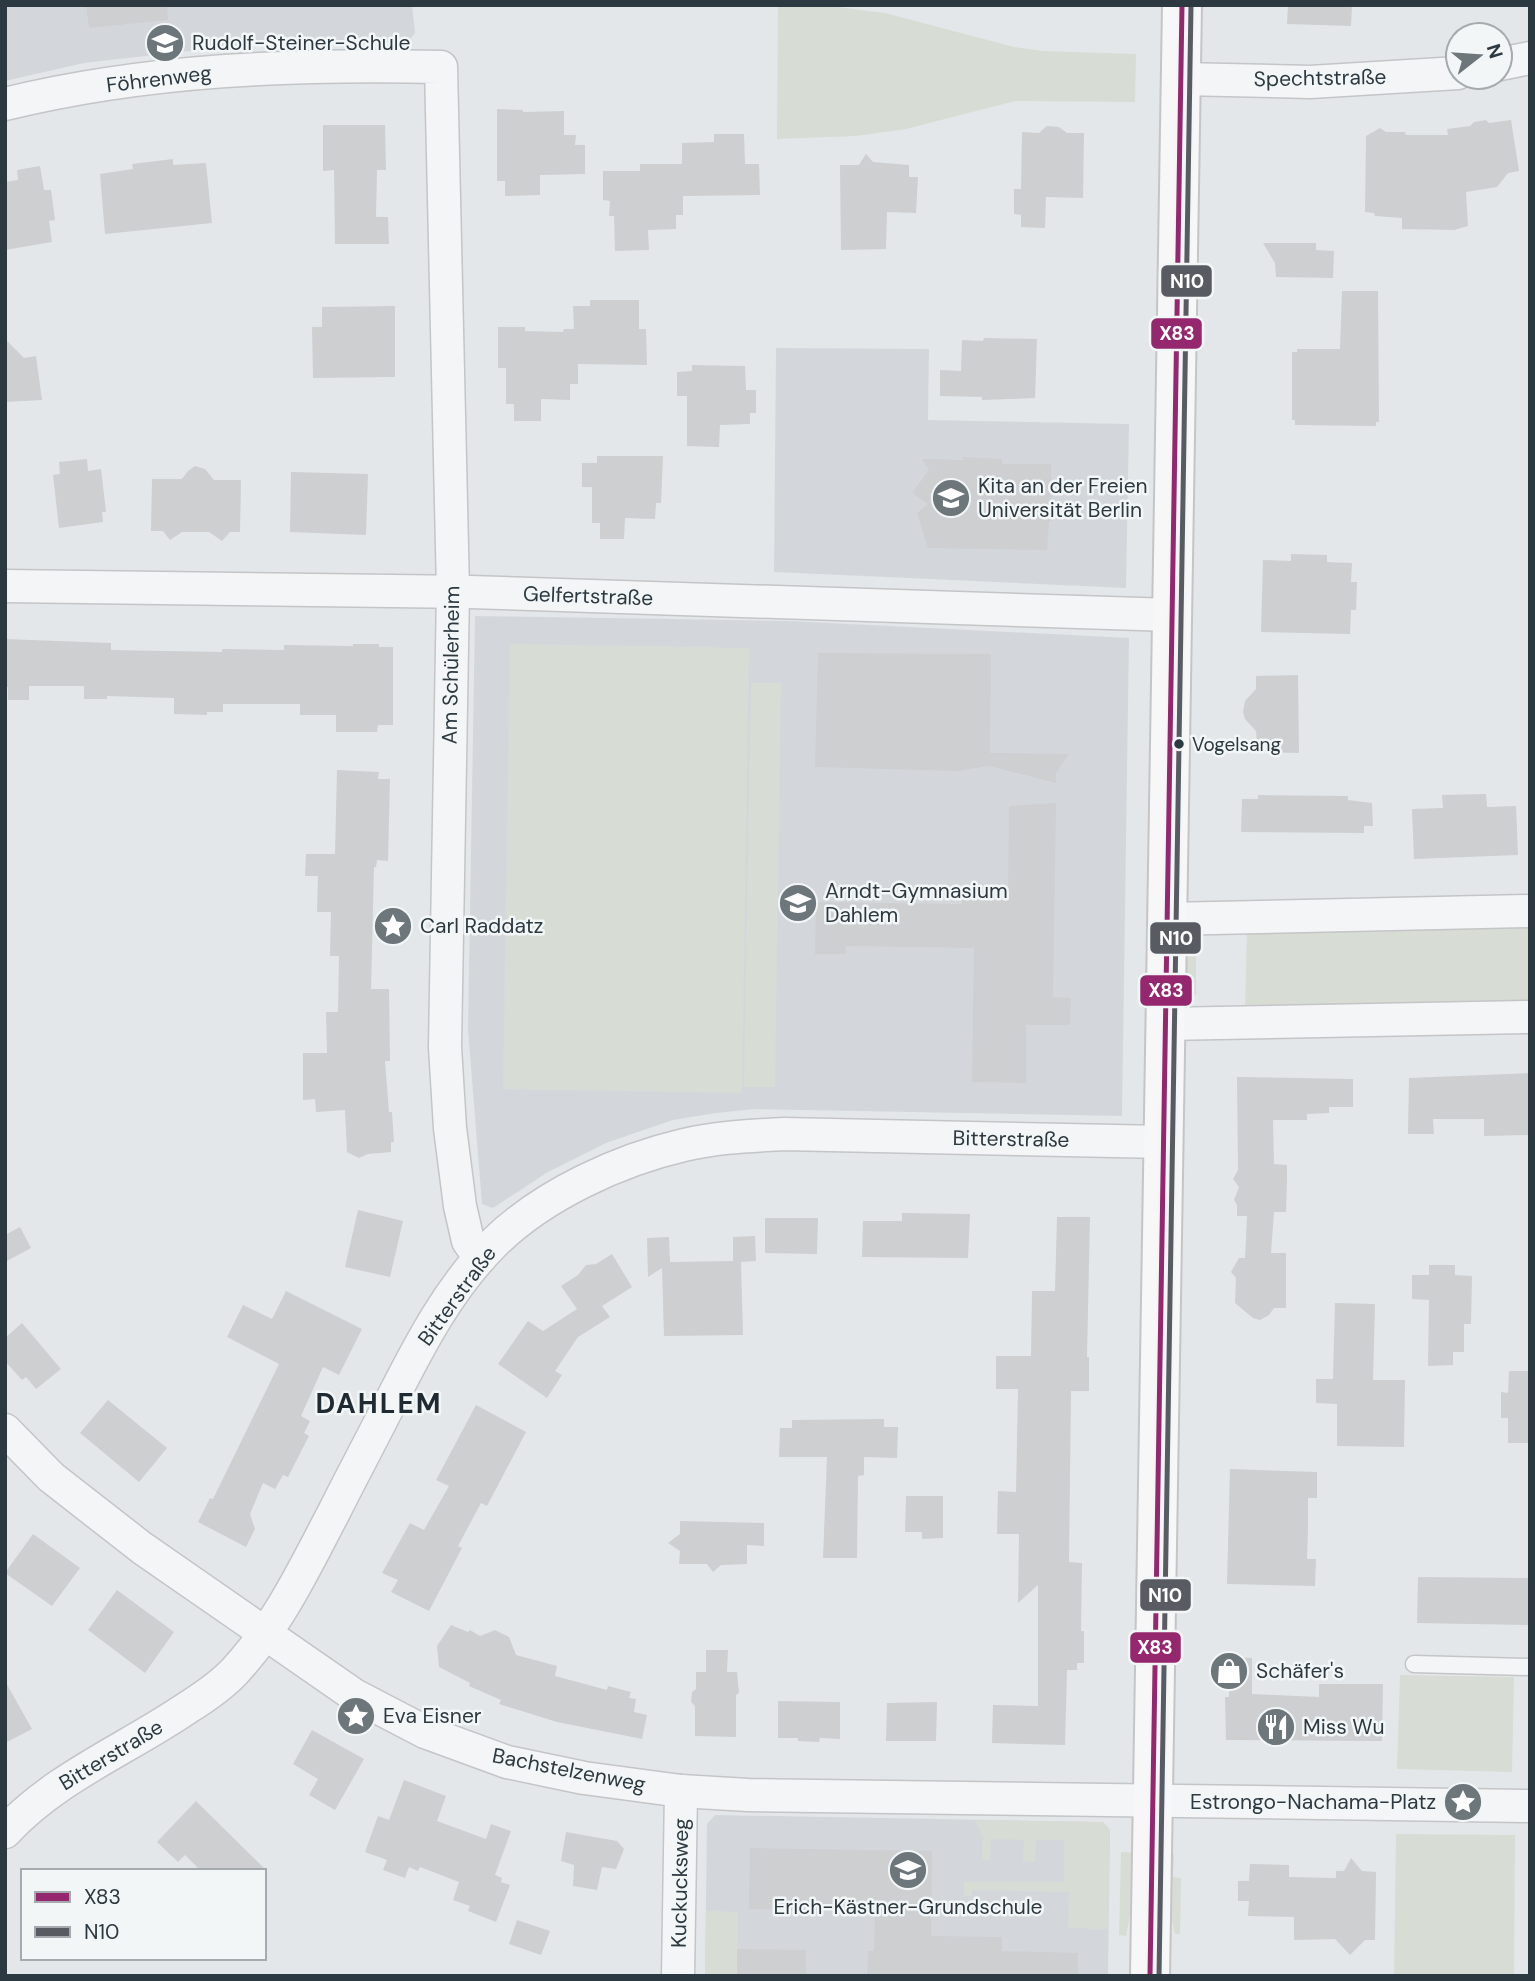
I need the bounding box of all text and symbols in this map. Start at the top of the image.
north arrow [1444,21,1514,91]
school or university icon: Rudolf-Steiner-Schule [144,22,186,64]
place label: Rudolf-Steiner-Schule [192,29,410,57]
text: N [1481,41,1509,61]
street label: Föhrenweg [105,59,214,99]
street label: Spechtstraße [1253,63,1387,93]
line badge: N10 [1160,264,1213,298]
text: N10 [1170,269,1204,294]
line badge: X83 [1150,317,1203,350]
text: X83 [1159,321,1195,346]
place label: Kita an der Freien Universität Berlin [978,472,1148,524]
school or university icon: Kita an der Freien Universität Berlin [930,477,972,519]
street label: Gelfertstraße [522,580,654,612]
street label: Am Schülerheim [436,585,466,745]
place label: Vogelsang [1192,732,1281,757]
marker: Vogelsang [1172,737,1186,751]
place label: Arndt-Gymnasium Dahlem [825,877,1008,929]
school or university icon: Arndt-Gymnasium Dahlem [777,882,819,924]
place icon: Carl Raddatz [372,905,414,947]
place label: Carl Raddatz [420,912,543,940]
line badge: N10 [1149,921,1202,955]
text: N10 [1159,926,1193,951]
line badge: X83 [1139,974,1193,1007]
text: X83 [1148,978,1184,1003]
street label: Bitterstraße [952,1124,1070,1154]
street label: Bitterstraße [411,1241,503,1351]
district label: DAHLEM [315,1385,443,1422]
line badge: N10 [1139,1578,1192,1612]
text: N10 [1148,1583,1182,1608]
line badge: X83 [1129,1631,1182,1664]
text: X83 [1137,1635,1173,1660]
shop icon: Schäfer's [1208,1650,1250,1692]
place label: Schäfer's [1256,1657,1344,1685]
place icon: Eva Eisner [335,1695,377,1737]
place label: Eva Eisner [383,1702,482,1730]
restaurant icon: Miss Wu [1255,1706,1297,1748]
street label: Bitterstraße [54,1713,168,1797]
place label: Miss Wu [1303,1713,1384,1741]
street label: Bachstelzenweg [490,1741,648,1799]
place icon: Estrongo-Nachama-Platz [1442,1781,1484,1823]
place label: Estrongo-Nachama-Platz [1190,1788,1436,1816]
street label: Kuckucksweg [665,1818,695,1948]
school or university icon: Erich-Kästner-Grundschule [887,1849,929,1891]
legend [21,1869,266,1960]
text: X83 [84,1883,121,1911]
place label: Erich-Kästner-Grundschule [774,1893,1043,1921]
text: N10 [84,1918,119,1946]

